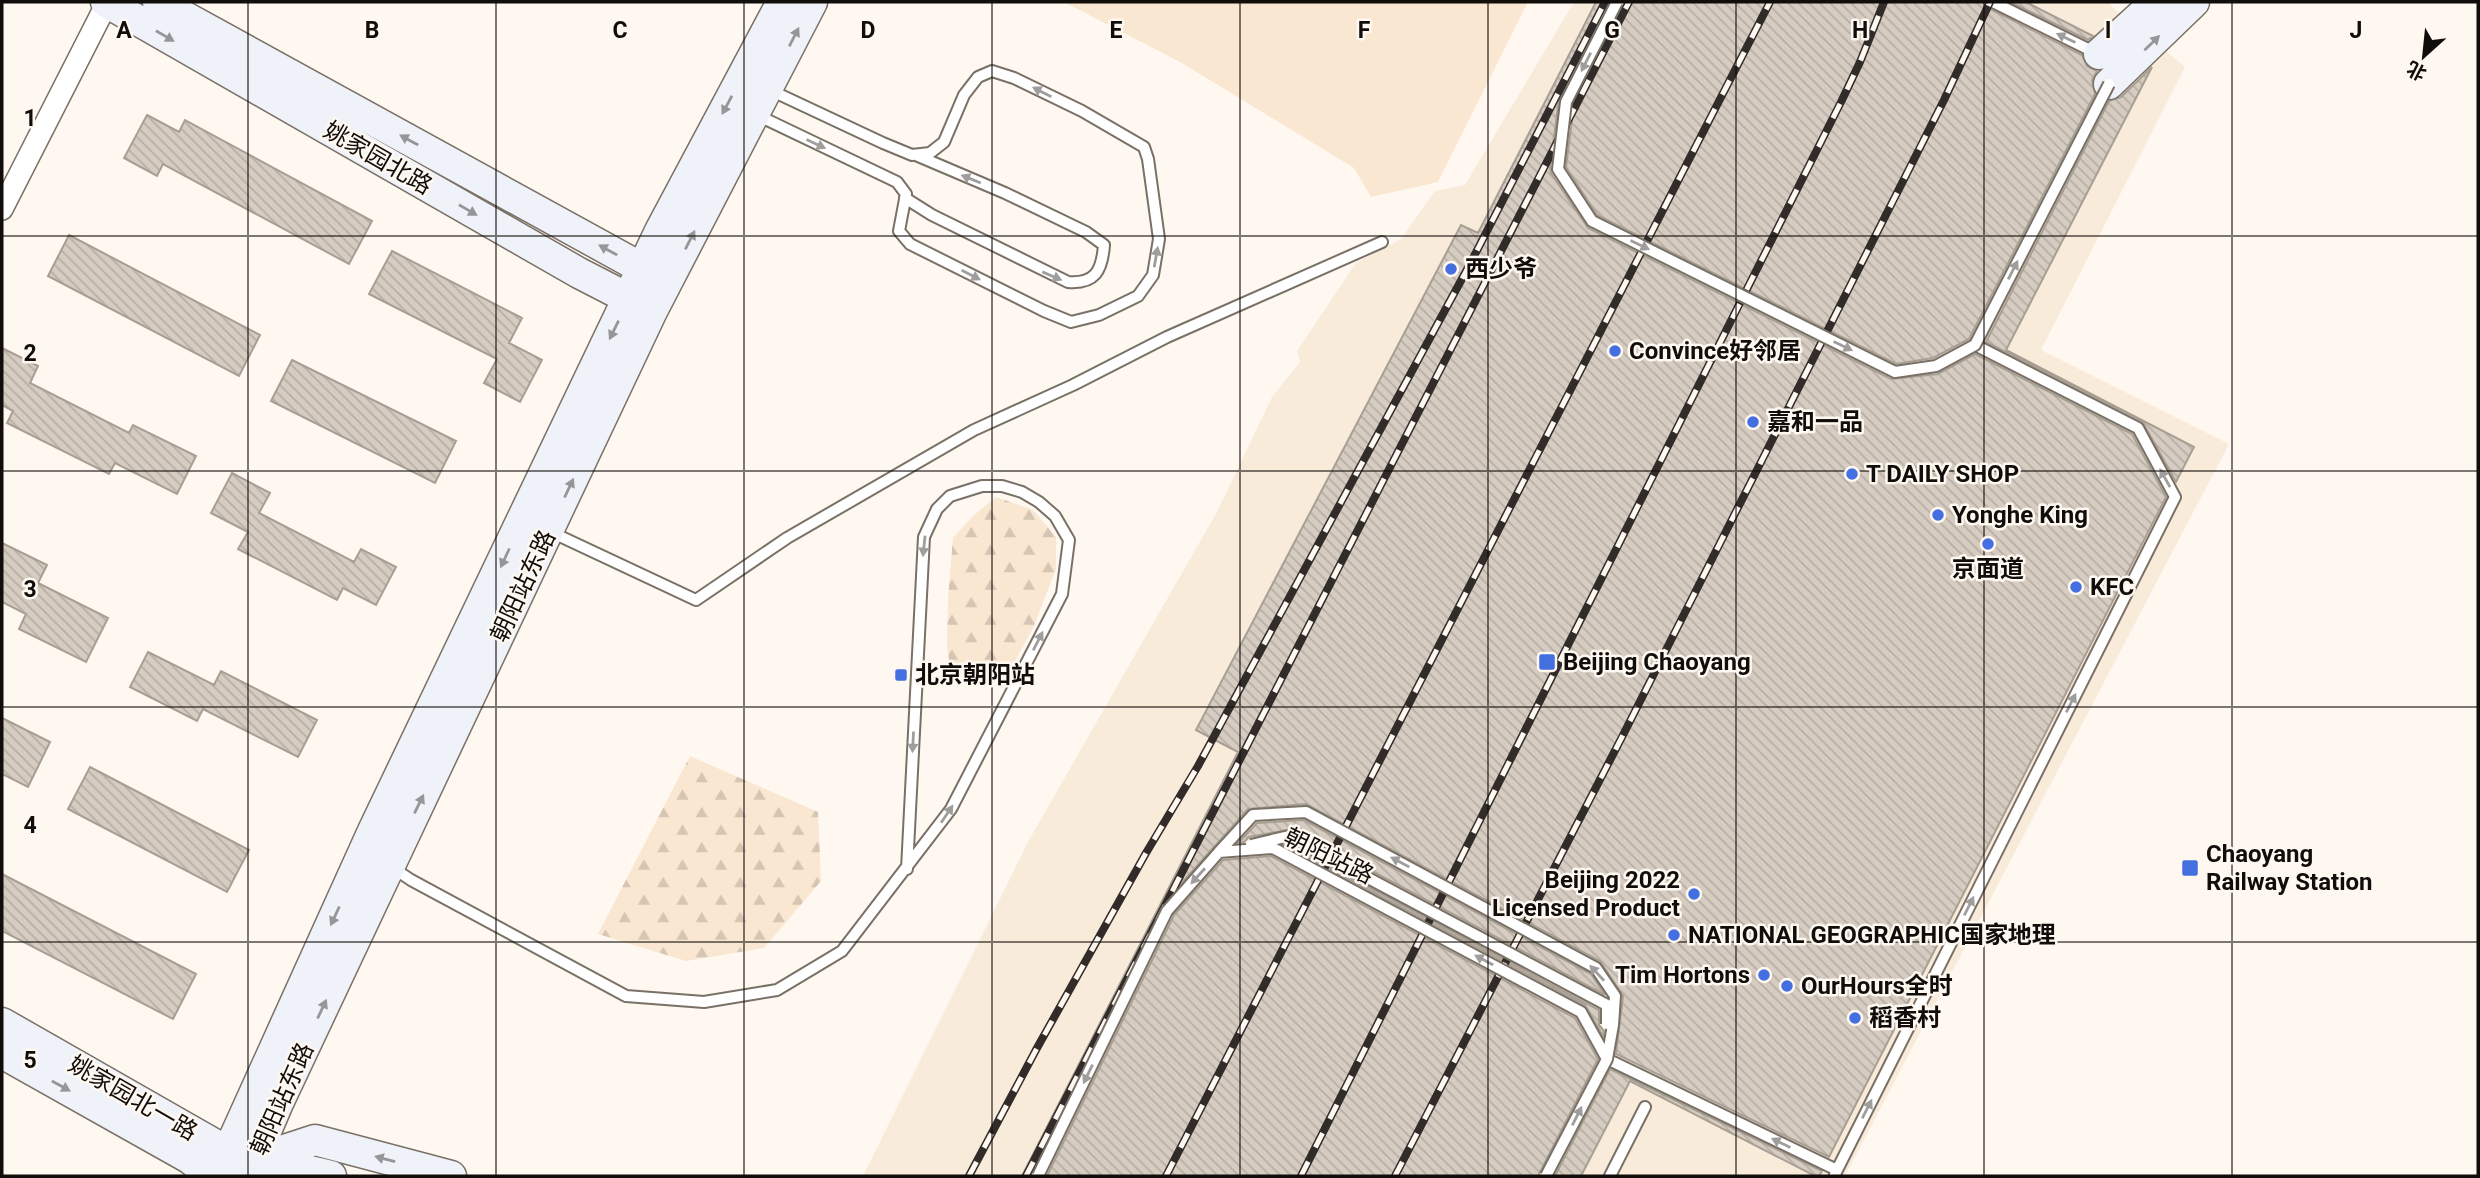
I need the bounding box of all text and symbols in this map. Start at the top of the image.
text: A [116,17,132,44]
text: B [365,17,379,44]
text: C [612,17,628,44]
text: D [861,17,875,44]
text: E [1110,17,1123,44]
text: F [1358,17,1371,44]
text: G [1604,17,1620,44]
text: H [1852,17,1868,44]
text: I [2105,17,2111,44]
text: J [2350,17,2362,44]
north arrow [2389,21,2459,91]
one-way arrow [788,27,800,47]
one-way arrow [155,30,174,42]
one-way arrow [2056,32,2076,43]
one-way arrow [2143,36,2160,52]
one-way arrow [1580,53,1592,72]
text: 北 [2403,56,2430,85]
one-way arrow [1032,86,1052,98]
one-way arrow [721,95,733,115]
text: 1 [23,105,37,132]
street label: 姚家园北路 [319,116,437,200]
one-way arrow [399,134,418,146]
one-way arrow [806,138,826,149]
one-way arrow [961,174,982,185]
one-way arrow [459,204,478,216]
one-way arrow [685,230,696,250]
one-way arrow [1630,239,1650,250]
one-way arrow [598,244,618,256]
one-way arrow [1151,246,1162,268]
place label: 西少爷 [1465,255,1537,283]
one-way arrow [2008,260,2019,280]
marker: 西少爷 [1443,261,1459,277]
one-way arrow [961,269,981,280]
one-way arrow [1042,270,1063,281]
one-way arrow [608,320,620,340]
place label: Convince好邻居 [1629,337,1801,365]
text: 2 [23,340,37,367]
one-way arrow [1833,340,1853,351]
marker: Convince好邻居 [1607,343,1623,359]
place label: 嘉和一品 [1767,408,1863,436]
marker: 嘉和一品 [1745,414,1761,430]
place label: T DAILY SHOP [1866,460,2019,488]
marker: T DAILY SHOP [1844,466,1860,482]
one-way arrow [2159,468,2171,488]
one-way arrow [563,478,575,498]
place label: Yonghe King [1952,501,2088,529]
marker: Yonghe King [1930,507,1946,523]
street label: 朝阳站东路 [485,526,561,646]
one-way arrow [918,535,929,557]
marker: 京面道 [1980,536,1996,552]
one-way arrow [500,548,511,568]
place label: 京面道 [1952,555,2024,583]
place label: KFC [2090,573,2134,601]
text: 3 [23,576,37,603]
marker: KFC [2068,579,2084,595]
one-way arrow [1032,631,1044,651]
place label: Beijing Chaoyang [1563,648,1751,676]
marker: Beijing Chaoyang [1537,652,1557,672]
place label: 北京朝阳站 [915,661,1035,689]
marker: 北京朝阳站 [893,667,909,683]
one-way arrow [2066,693,2077,713]
one-way arrow [907,732,918,754]
one-way arrow [413,794,425,814]
one-way arrow [940,805,954,823]
text: 4 [23,812,37,839]
street label: 朝阳站路 [1280,822,1378,890]
place label: Chaoyang Railway Station [2206,840,2372,896]
one-way arrow [1390,856,1409,868]
marker: Chaoyang Railway Station [2180,858,2200,878]
place label: Beijing 2022 Licensed Product [1492,866,1680,922]
one-way arrow [1190,867,1206,885]
marker: Beijing 2022 Licensed Product [1686,886,1702,902]
one-way arrow [1964,896,1975,916]
one-way arrow [329,906,341,926]
place label: NATIONAL GEOGRAPHIC国家地理 [1688,921,2056,949]
marker: NATIONAL GEOGRAPHIC国家地理 [1666,927,1682,943]
one-way arrow [1474,955,1494,967]
place label: Tim Hortons [1615,961,1750,989]
one-way arrow [1589,964,1605,982]
marker: Tim Hortons [1756,967,1772,983]
place label: OurHours全时 [1801,972,1953,1000]
marker: OurHours全时 [1779,978,1795,994]
one-way arrow [317,999,328,1019]
place label: 稻香村 [1869,1004,1941,1032]
marker: 稻香村 [1847,1010,1863,1026]
street label: 朝阳站东路 [245,1038,319,1160]
text: 5 [23,1047,37,1074]
street label: 姚家园北一路 [64,1050,202,1146]
one-way arrow [1082,1064,1094,1084]
one-way arrow [52,1080,71,1092]
one-way arrow [1862,1099,1873,1119]
one-way arrow [1572,1106,1583,1126]
one-way arrow [1771,1138,1791,1149]
one-way arrow [374,1153,395,1163]

